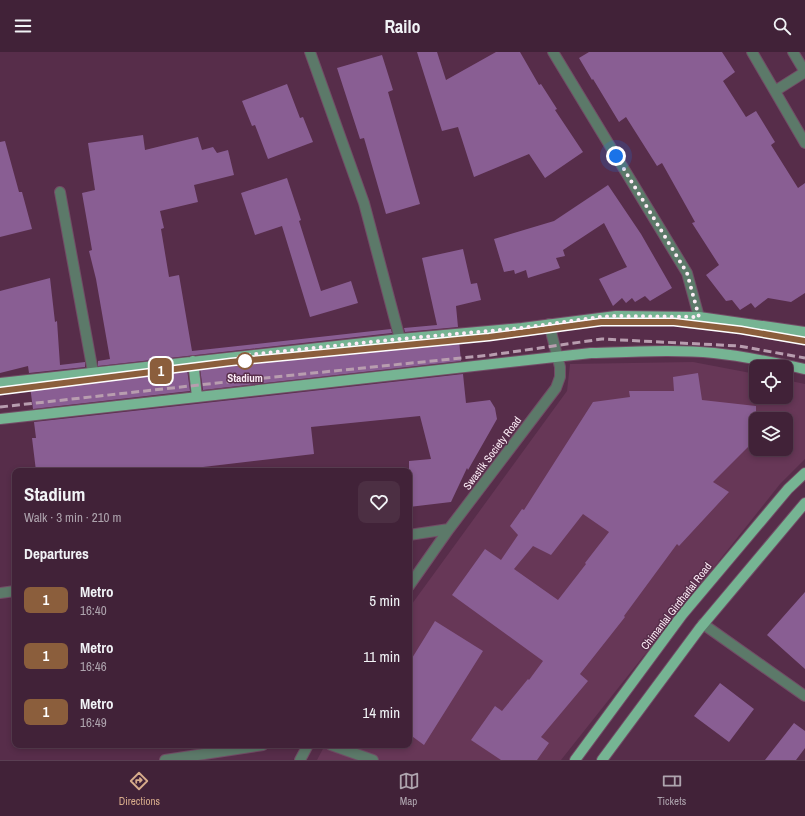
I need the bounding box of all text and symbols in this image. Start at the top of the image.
text: Railo [384,14,421,39]
icon: menu [12,15,34,37]
icon: search [771,15,793,37]
your location [606,146,626,166]
marker: Stadium [236,352,254,370]
line badge: 1 [148,358,174,384]
map controls [749,360,793,456]
button: locate [749,360,793,404]
text: 1 [158,362,164,380]
place label: Stadium [227,371,263,385]
button: layers [749,412,793,456]
street label: Swastik Society Road [460,414,524,492]
text: Stadium [24,481,85,507]
button: heart [358,481,400,523]
text: Walk · 3 min · 210 m [24,509,121,526]
text: Departures [24,543,89,564]
street label: Chimanlal Girdharlal Road [638,560,714,652]
text: Metro [80,581,113,602]
text: 5 min [369,590,400,611]
text: 1 [43,591,49,609]
text: 16:40 [80,602,107,619]
text: Metro [80,637,113,658]
text: 11 min [363,646,400,667]
text: 1 [43,647,49,665]
text: 16:46 [80,658,107,675]
text: Metro [80,693,113,714]
text: 14 min [362,702,400,723]
text: 1 [43,703,49,721]
text: 16:49 [80,714,107,731]
tab: Directions [119,770,160,808]
tab: Map [398,770,420,808]
tab: Tickets [657,770,686,808]

